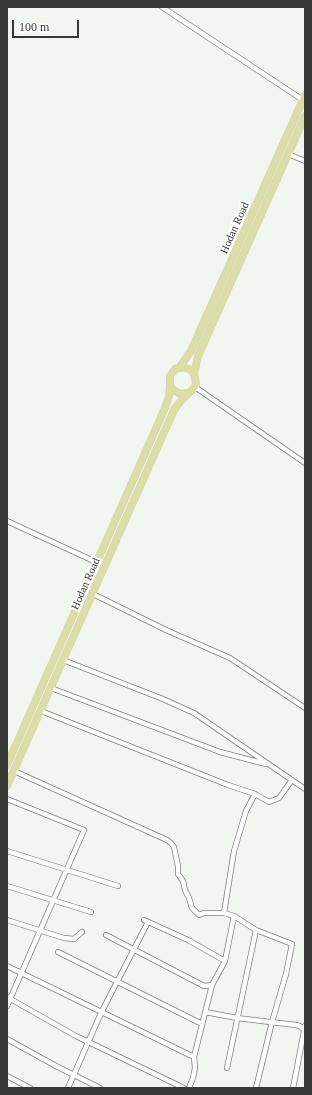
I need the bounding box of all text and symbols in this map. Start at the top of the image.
scale bar [14,12,81,38]
text: 100 m [19,20,49,34]
street label: Hodan Road [218,200,252,256]
street label: Hodan Road [69,556,103,612]

